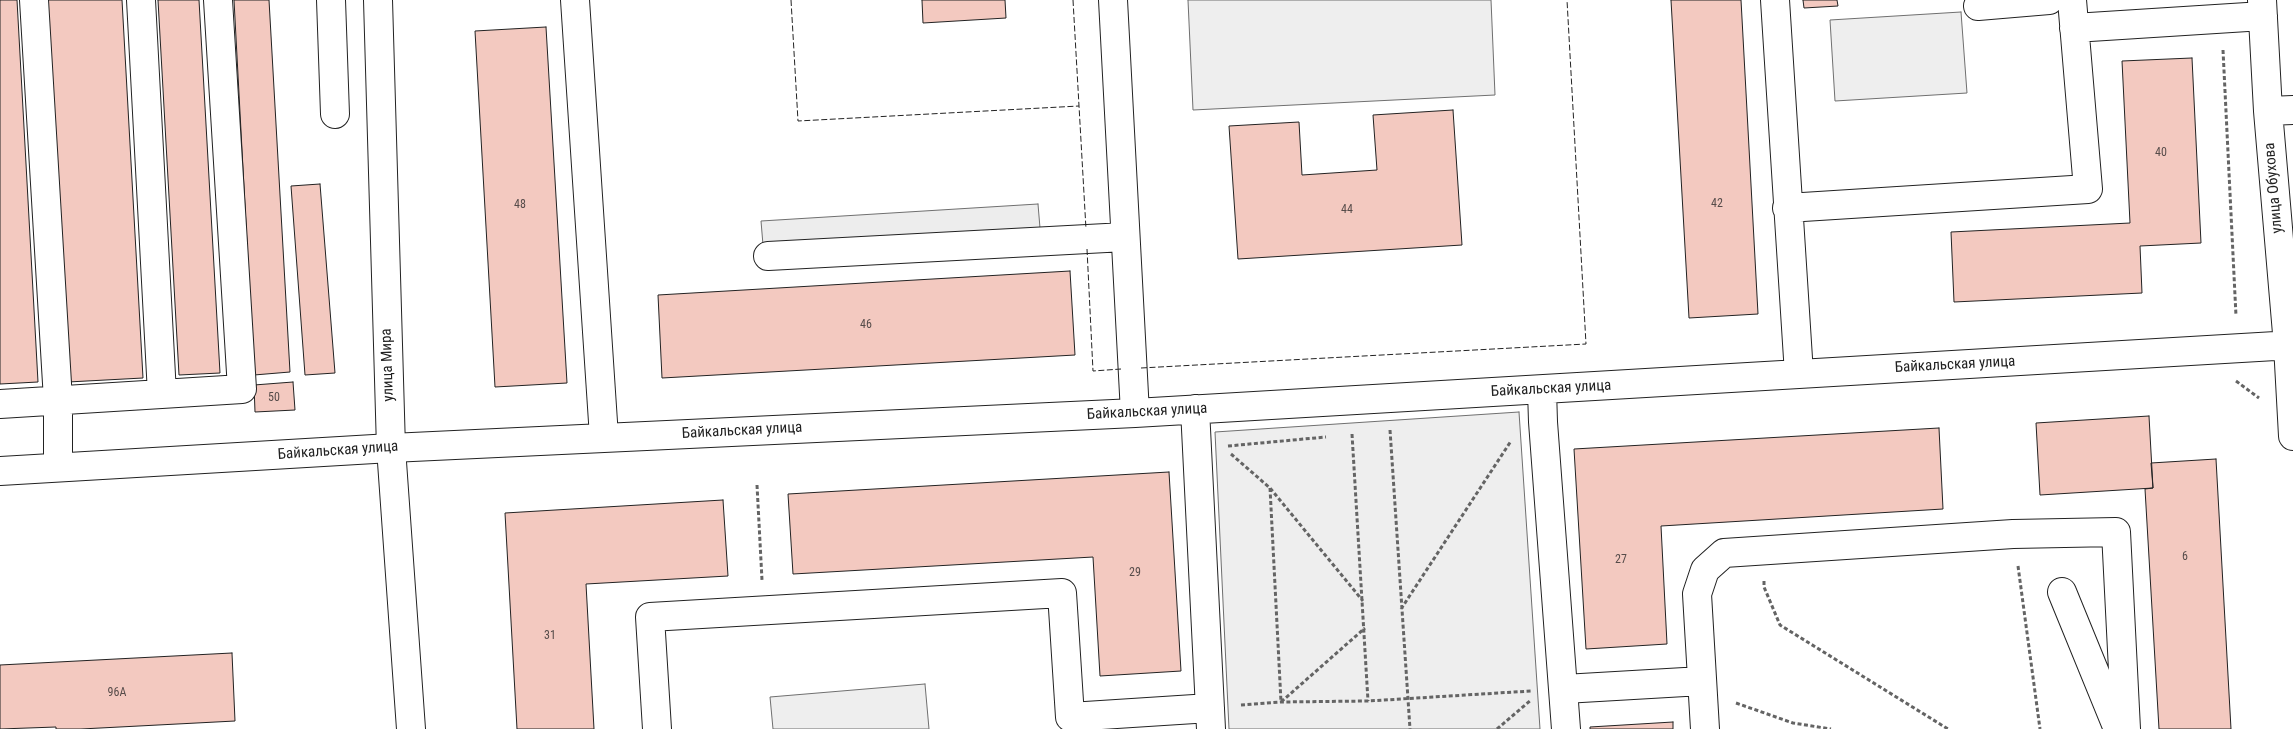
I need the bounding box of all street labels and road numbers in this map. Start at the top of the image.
street label: улица Обухова [2261,142,2287,234]
street label: улица Мира [378,328,398,402]
street label: Байкальская улица [1894,353,2016,377]
street label: Байкальская улица [1490,377,1612,401]
street label: Байкальская улица [1086,400,1208,424]
street label: Байкальская улица [681,419,803,443]
street label: Байкальская улица [277,438,399,464]

